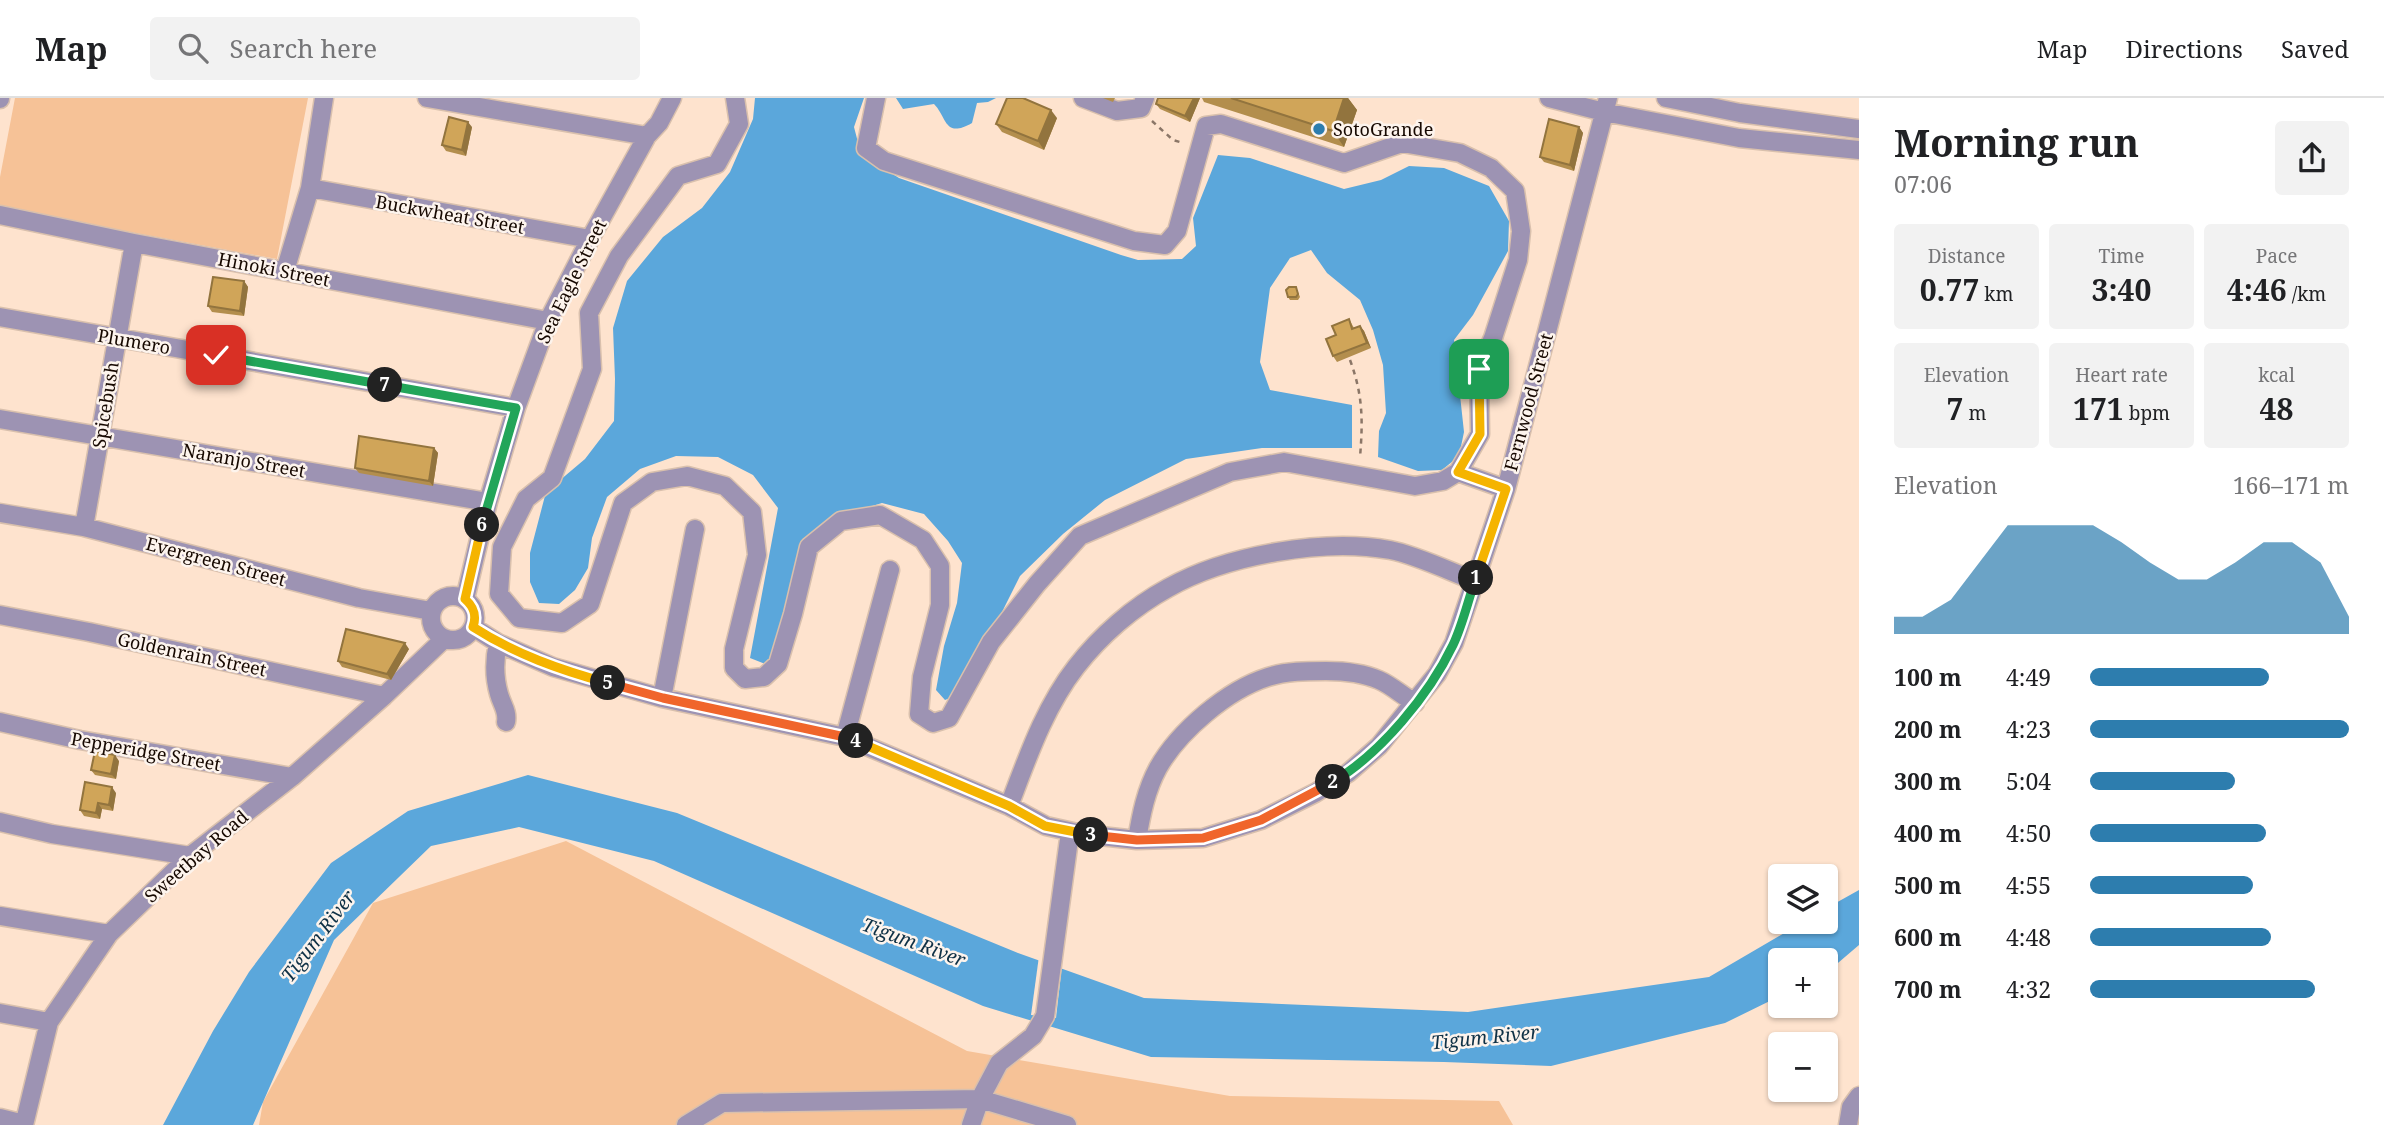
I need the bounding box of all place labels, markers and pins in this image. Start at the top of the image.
place label: SotoGrande [1333,117,1433,141]
marker: SotoGrande [1311,121,1327,137]
pin [186,325,246,385]
pin [1449,339,1509,399]
pin: 7 [368,368,402,402]
pin: 6 [464,508,500,542]
pin: 1 [1458,560,1494,596]
pin: 5 [590,666,626,700]
pin: 4 [838,724,874,758]
pin: 2 [1316,764,1350,800]
pin: 3 [1074,818,1108,852]

